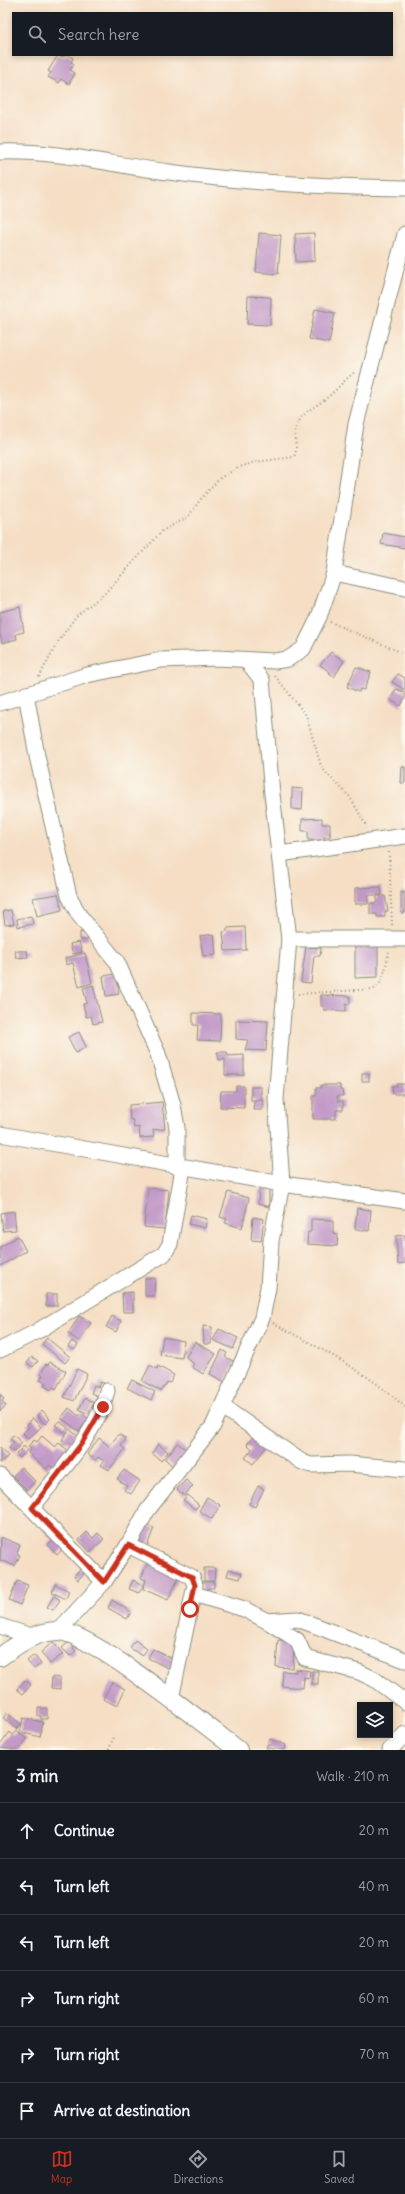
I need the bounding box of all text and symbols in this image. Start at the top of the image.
search box [12,12,393,56]
icon: search [26,23,48,45]
text: Search here [58,25,139,44]
route end [94,1398,112,1416]
route start [181,1600,199,1618]
map controls [357,1702,393,1738]
button: layers [357,1702,393,1738]
text: 3 min [16,1765,58,1787]
text: Walk · 210 m [316,1768,389,1785]
icon: ahead [16,1820,38,1842]
text: Continue [54,1821,115,1840]
text: 20 m [359,1822,389,1839]
icon: left [16,1876,38,1898]
text: Turn left [54,1877,109,1896]
text: 40 m [358,1878,389,1895]
icon: left [16,1932,38,1954]
text: Turn left [54,1933,109,1952]
text: 20 m [359,1934,389,1951]
icon: right [16,1988,38,2010]
text: Turn right [54,1989,119,2008]
text: 60 m [358,1990,389,2007]
icon: right [16,2044,38,2066]
text: Turn right [54,2045,119,2064]
text: 70 m [360,2046,389,2063]
icon: arrive [16,2100,38,2122]
text: Arrive at destination [54,2101,190,2120]
tab: Map [51,2148,73,2186]
tab: Directions [174,2148,223,2186]
tab: Saved [324,2148,354,2186]

